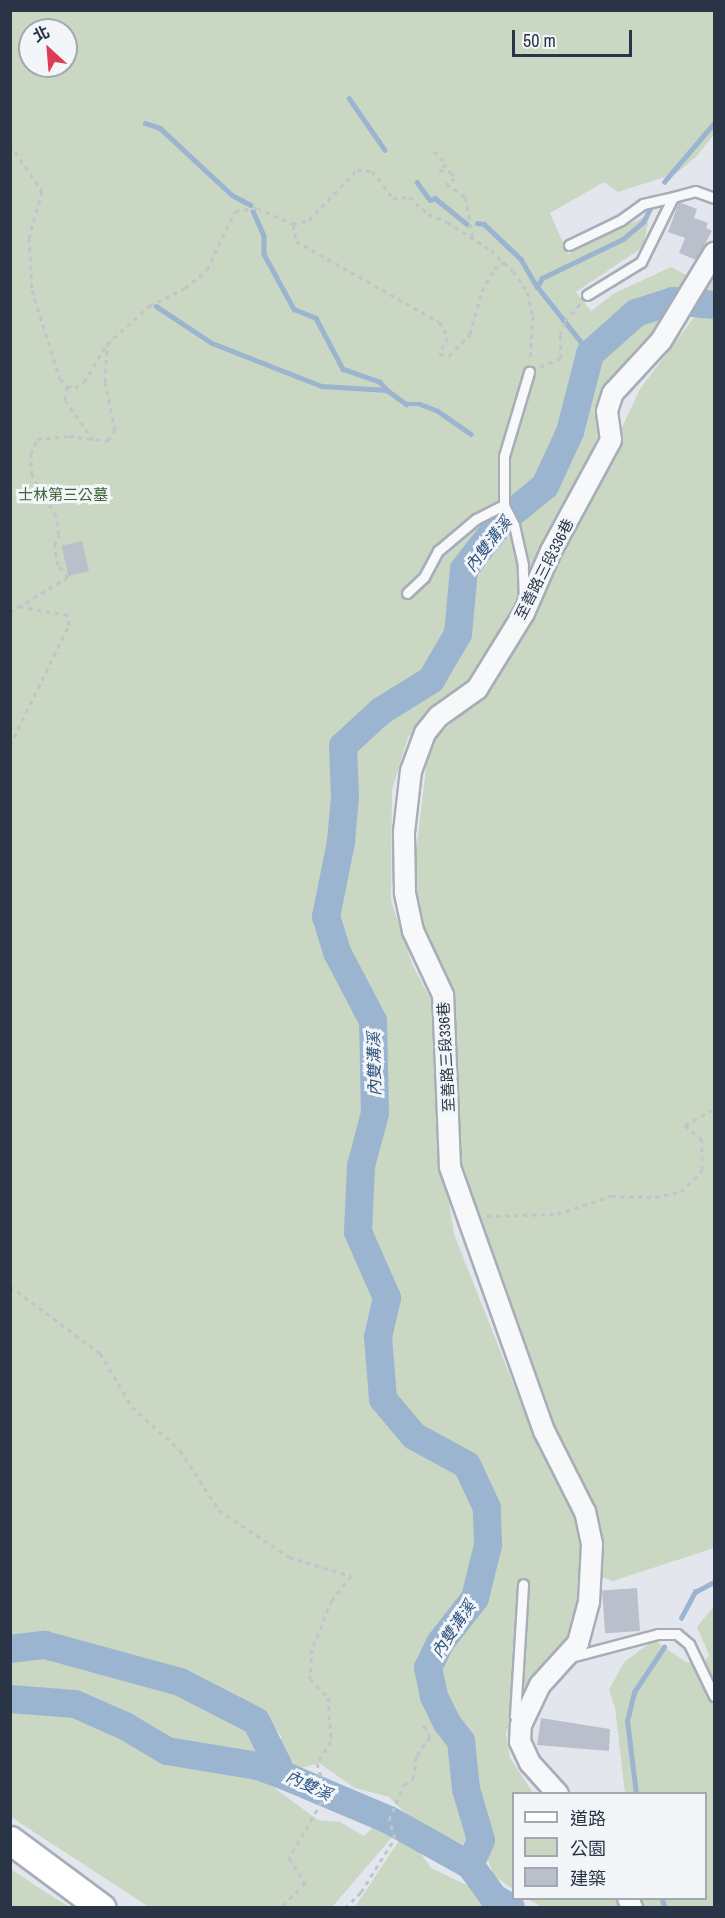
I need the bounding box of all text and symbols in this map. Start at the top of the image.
north arrow [18,18,78,78]
scale bar [515,18,635,56]
text: 北 [29,20,53,47]
text: 50 m [523,28,556,53]
park label: 士林第三公墓 [18,486,108,504]
water label: 內雙溝溪 [461,513,515,575]
street label: 至善路三段336巷 [511,516,577,622]
street label: 至善路三段336巷 [434,1001,458,1113]
water label: 內雙溝溪 [364,1032,384,1096]
water label: 內雙溝溪 [427,1597,479,1661]
water label: 內雙溪 [283,1766,335,1804]
legend [512,1792,707,1900]
text: 道路 [570,1806,606,1831]
text: 公園 [570,1836,606,1861]
text: 建築 [570,1866,606,1891]

